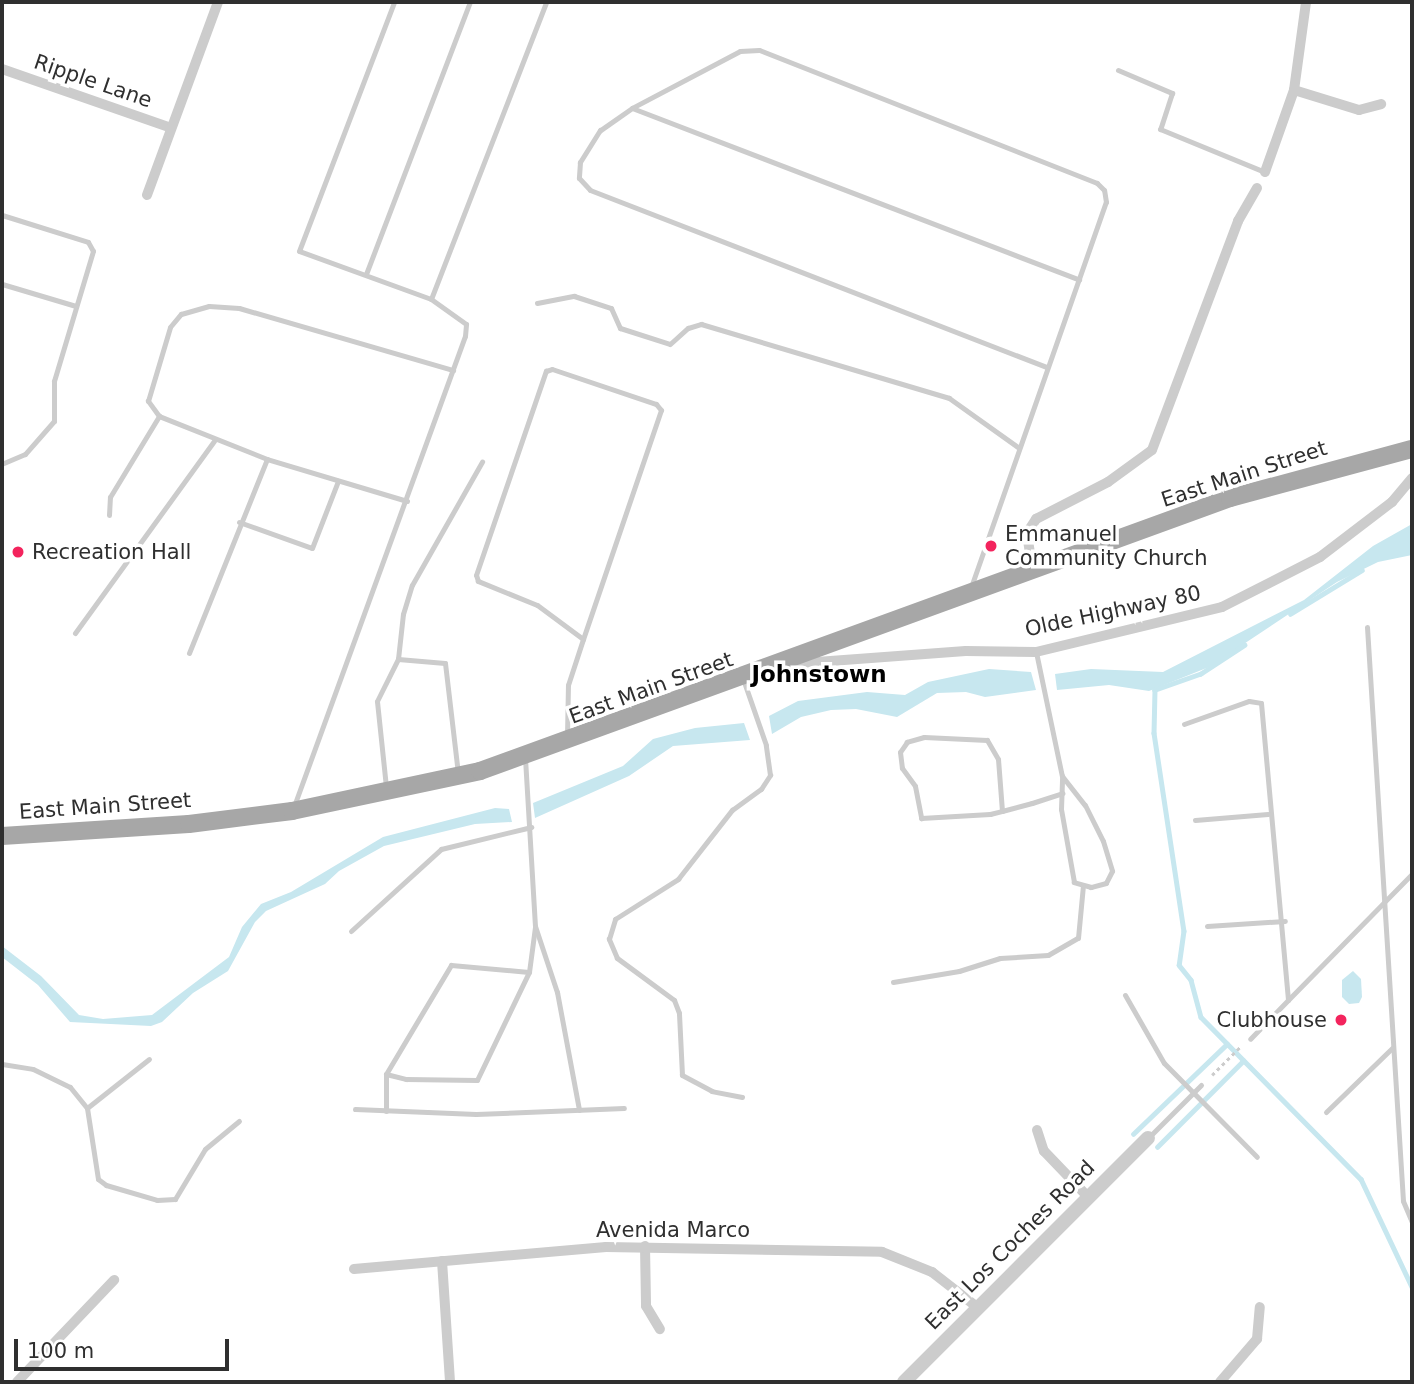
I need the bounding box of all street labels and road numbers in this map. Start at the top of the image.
street label: Ripple Lane [31,49,155,113]
street label: East Main Street [1158,435,1330,513]
street label: Olde Highway 80 [1023,580,1203,642]
street label: East Main Street [566,647,736,729]
street label: East Main Street [18,787,192,825]
street label: East Los Coches Road [920,1155,1100,1335]
street label: Avenida Marco [596,1217,750,1243]

